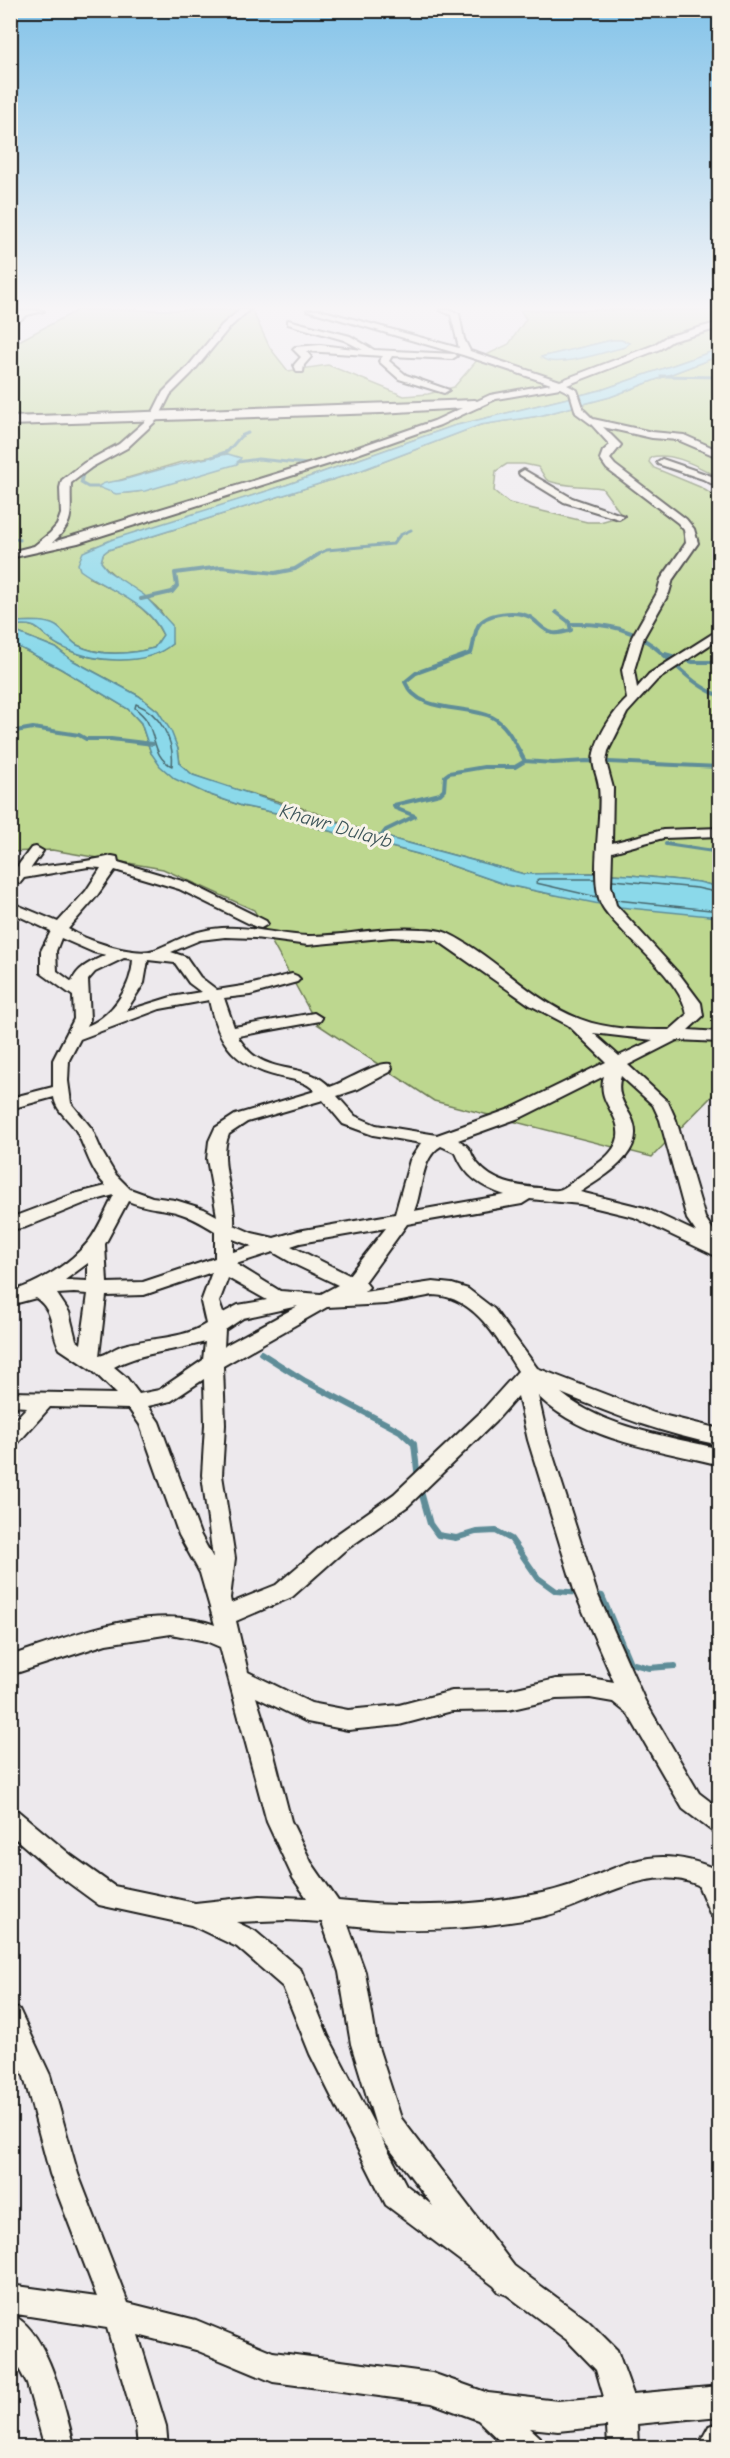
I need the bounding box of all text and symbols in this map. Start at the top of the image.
water label: Khawr Dulayb [277,799,395,853]

